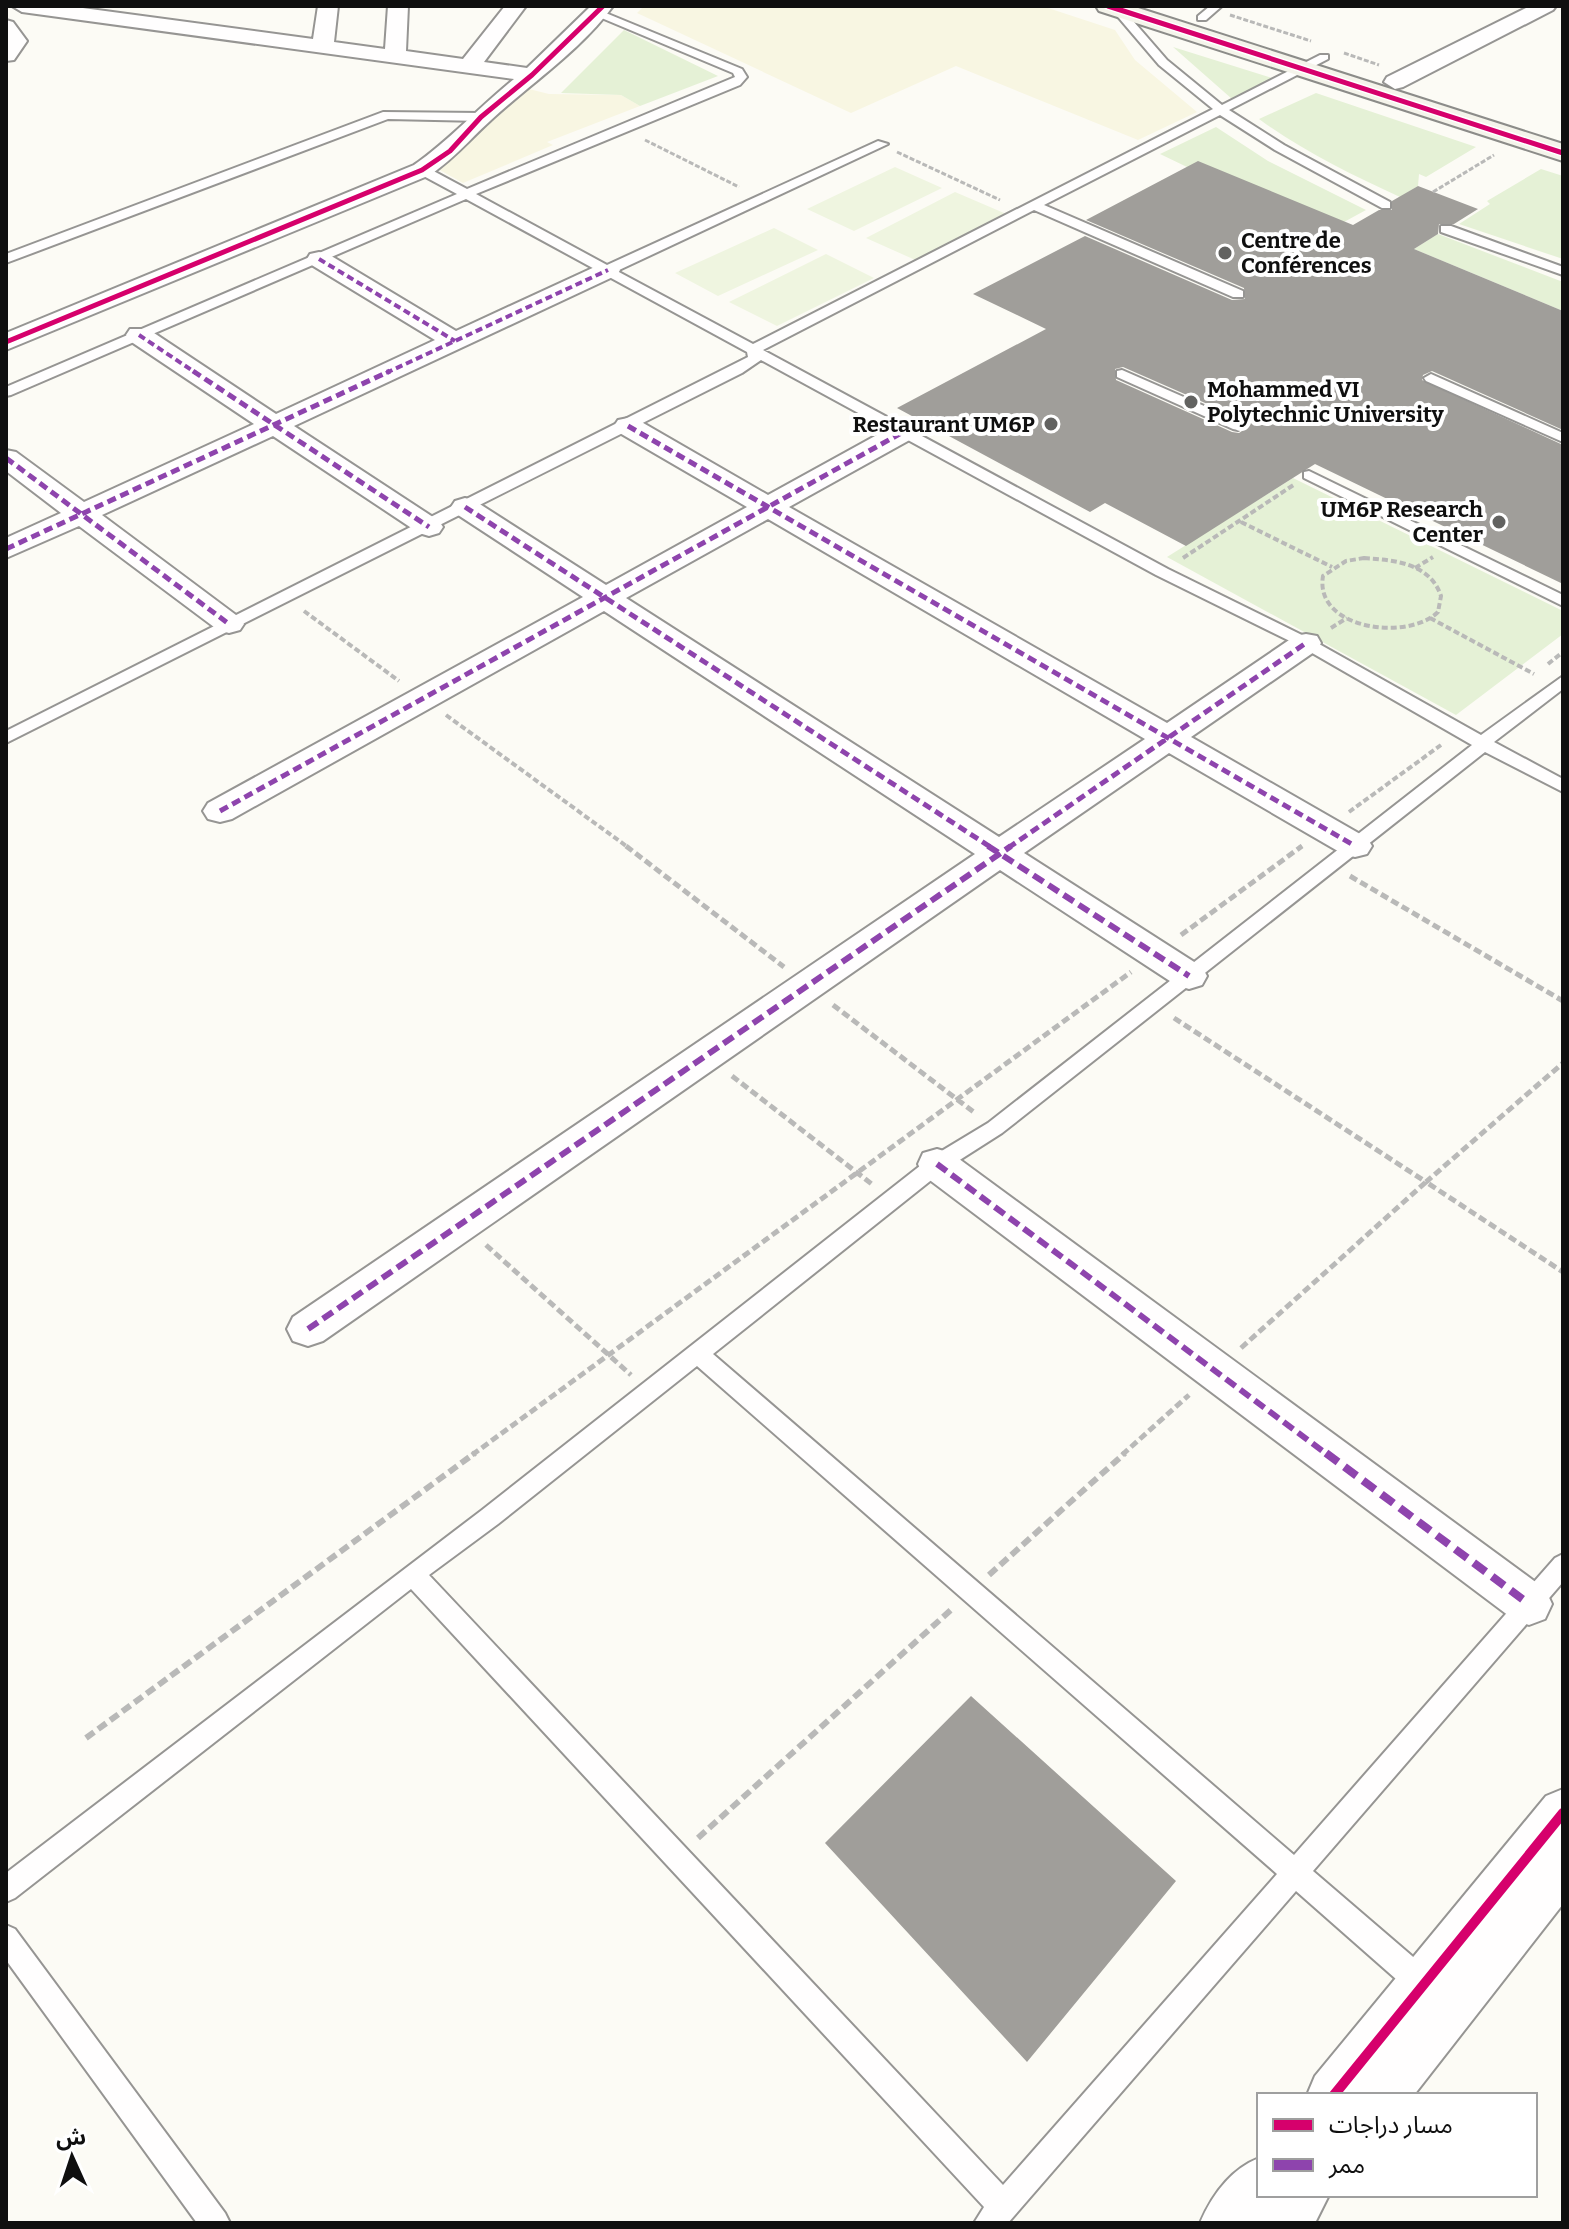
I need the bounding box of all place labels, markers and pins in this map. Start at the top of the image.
place label: Centre de Conférences [1241,227,1372,279]
marker: Centre de Conférences [1216,244,1234,262]
place label: Mohammed VI Polytechnic University [1207,376,1444,428]
marker: Mohammed VI Polytechnic University [1182,393,1200,411]
place label: Restaurant UM6P [852,411,1035,438]
marker: Restaurant UM6P [1042,415,1060,433]
place label: UM6P Research Center [1321,496,1484,548]
marker: UM6P Research Center [1490,513,1508,531]

